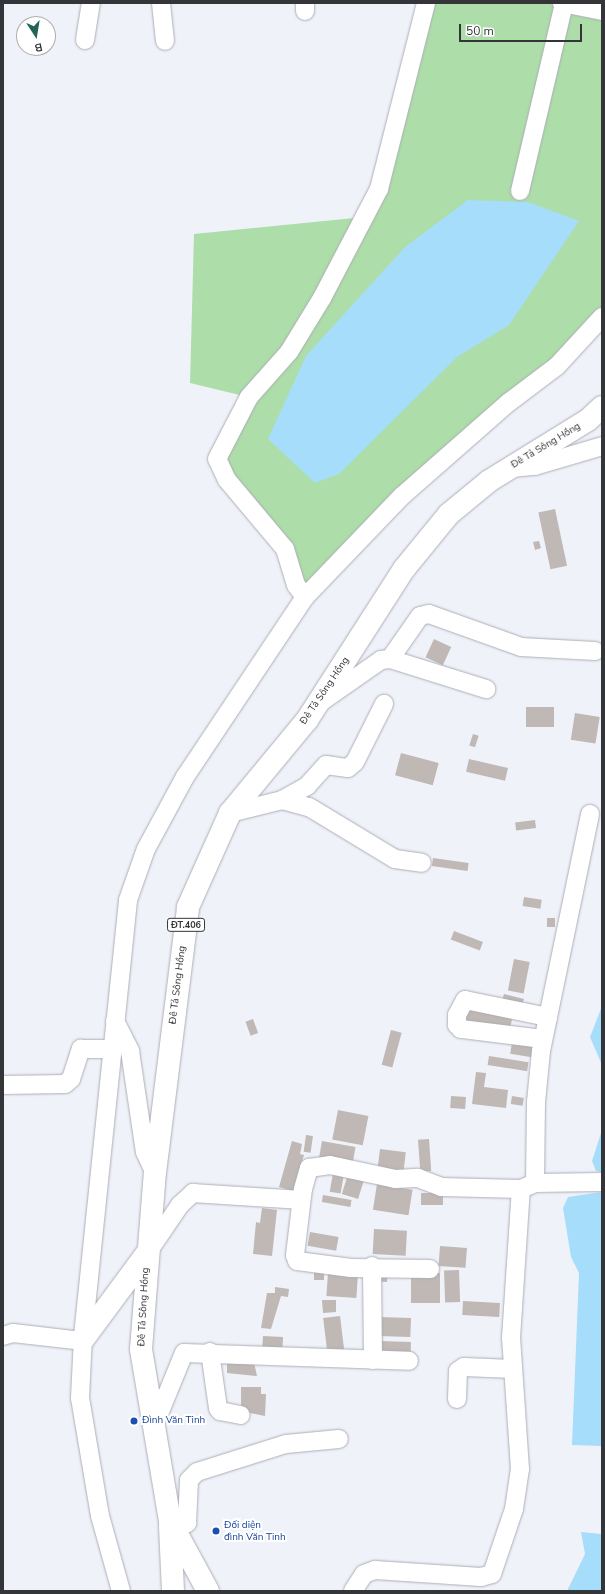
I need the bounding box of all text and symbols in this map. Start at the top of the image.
north arrow [16,16,56,56]
scale bar [461,16,584,42]
text: 50 m [466,23,494,39]
text: B [33,39,44,55]
street label: Đê Tả Sông Hồng [509,421,583,471]
street label: Đê Tả Sông Hồng [298,655,352,727]
road number: ĐT.406 [167,918,205,932]
street label: Đê Tả Sông Hồng [167,945,189,1025]
street label: Đê Tả Sông Hồng [136,1267,152,1347]
place label: Đình Văn Tinh [142,1415,205,1427]
marker: Đình Văn Tinh [129,1416,139,1426]
place label: Đối diện đình Văn Tinh [224,1519,286,1542]
marker: Đối diện đình Văn Tinh [211,1526,221,1536]

